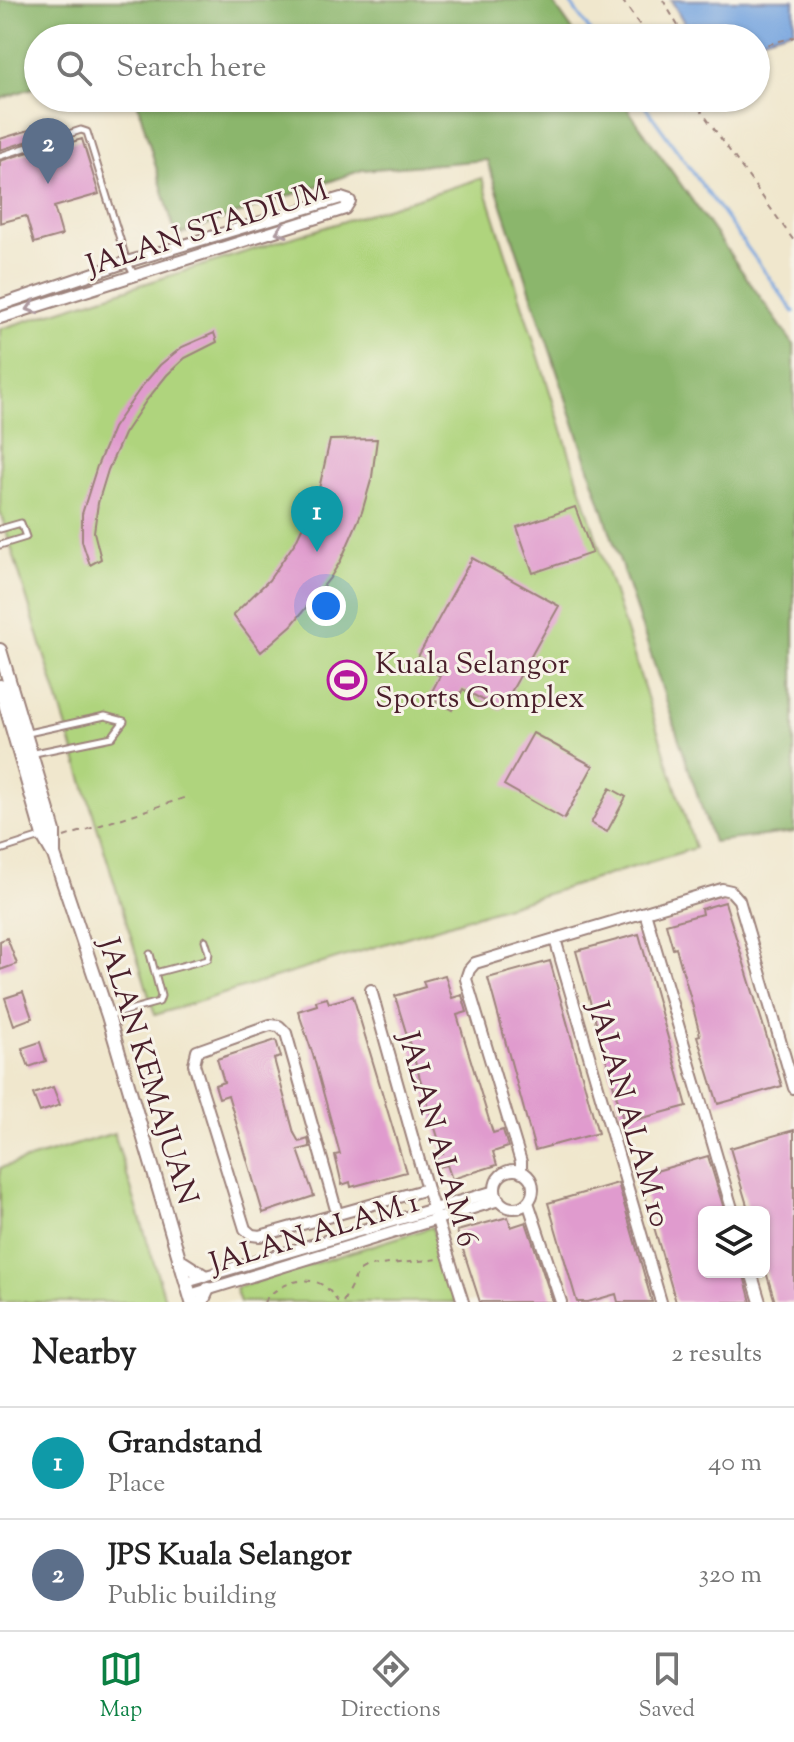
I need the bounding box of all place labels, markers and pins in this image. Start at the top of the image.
pin: 2 [22,118,74,184]
pin: 1 [291,486,343,552]
place label: Kuala Selangor Sports Complex [375,644,585,721]
sports icon: Kuala Selangor Sports Complex [326,659,368,701]

